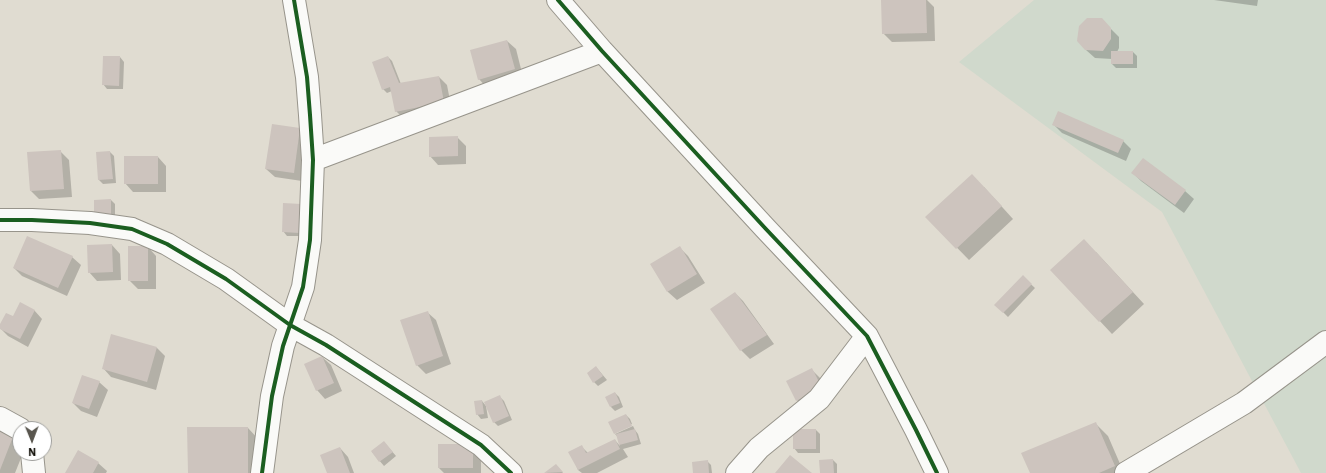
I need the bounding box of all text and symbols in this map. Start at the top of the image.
north arrow [12,421,52,461]
text: N [28,445,36,459]

